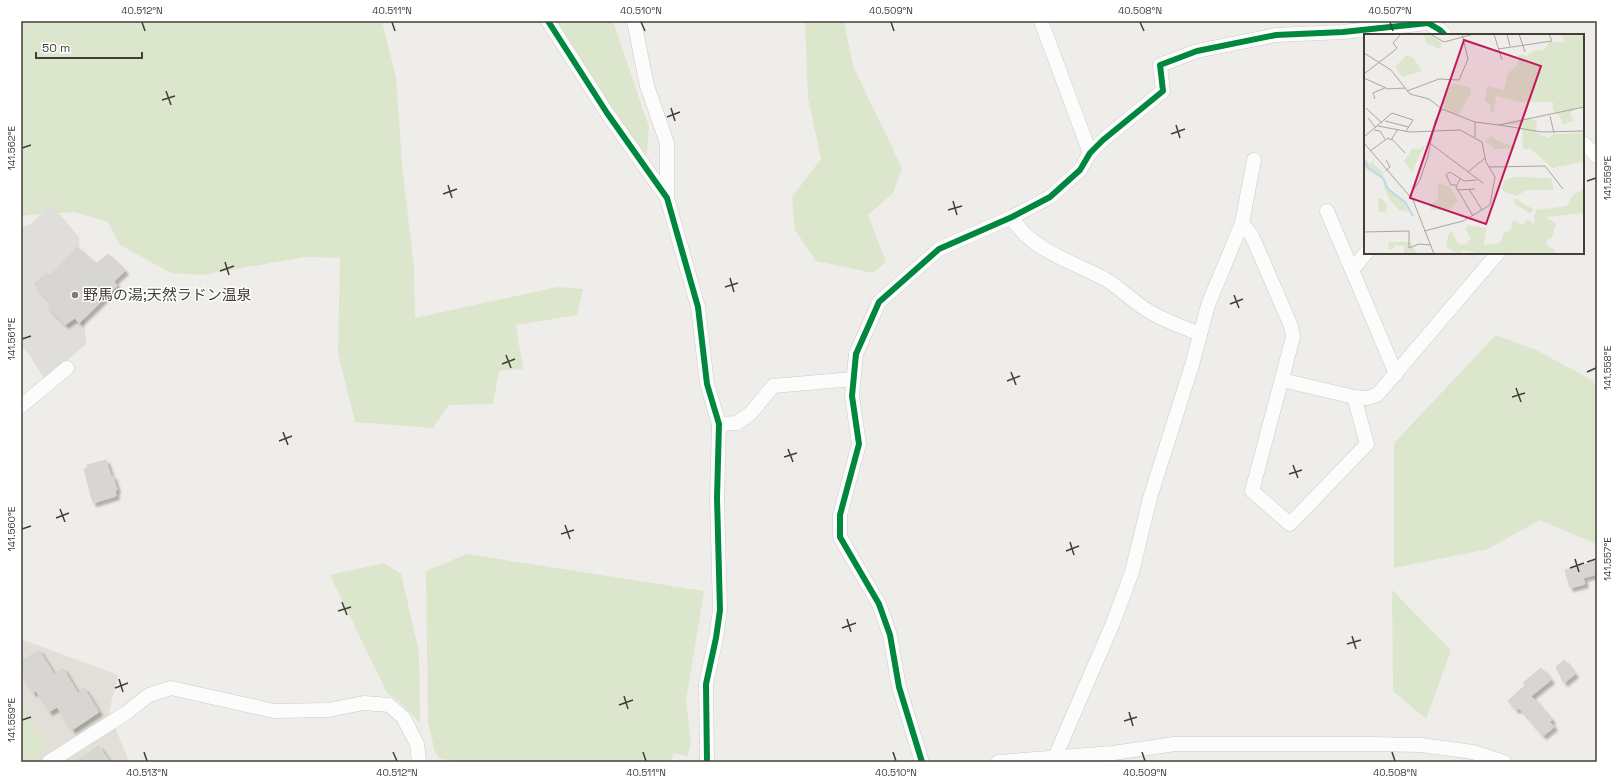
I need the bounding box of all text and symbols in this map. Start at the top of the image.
text: 40.512°N [121,4,163,17]
text: 40.511°N [372,4,412,17]
text: 40.510°N [620,4,662,17]
text: 40.509°N [869,4,913,17]
text: 40.508°N [1118,4,1162,17]
text: 40.507°N [1368,4,1412,17]
scale bar [36,34,142,60]
inset map [1364,34,1584,254]
text: 50 m [42,40,70,56]
text: 141.562°E [5,125,18,170]
text: 141.559°E [1601,155,1614,200]
place label: 野馬の湯;天然ラドン温泉 [83,285,252,304]
marker: 野馬の湯;天然ラドン温泉 [70,290,80,300]
text: 141.561°E [5,317,18,360]
text: 141.558°E [1601,345,1614,390]
text: 141.560°E [5,506,18,551]
text: 141.557°E [1601,537,1614,581]
text: 141.559°E [5,697,18,742]
text: 40.513°N [126,766,168,779]
text: 40.512°N [376,766,418,779]
text: 40.511°N [626,766,666,779]
text: 40.510°N [875,766,917,779]
text: 40.509°N [1123,766,1167,779]
text: 40.508°N [1373,766,1417,779]

